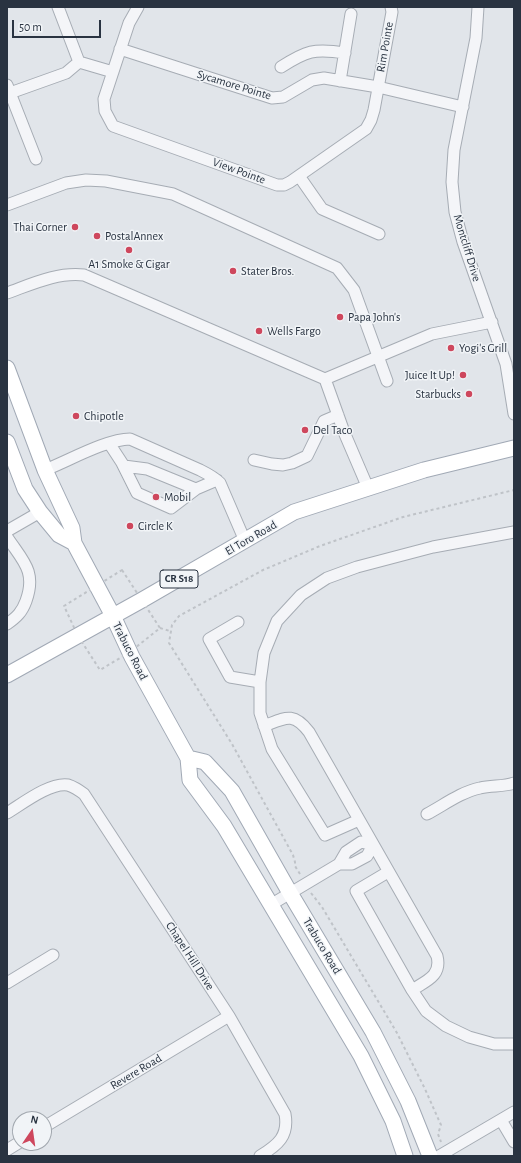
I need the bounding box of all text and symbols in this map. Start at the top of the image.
scale bar [14,12,103,38]
text: 50 m [19,21,42,33]
street label: Rim Pointe [373,21,397,73]
street label: Sycamore Pointe [195,67,273,103]
street label: View Pointe [211,155,267,187]
street label: Montcliff Drive [450,213,484,283]
place label: Thai Corner [13,220,67,234]
marker: Thai Corner [70,222,80,232]
place label: PostalAnnex [105,229,163,243]
marker: PostalAnnex [92,231,102,241]
marker: A1 Smoke & Cigar [124,245,134,255]
place label: A1 Smoke & Cigar [88,257,170,271]
place label: Stater Bros. [241,264,294,278]
marker: Stater Bros. [228,266,238,276]
place label: Papa John's [348,310,400,324]
marker: Papa John's [335,312,345,322]
place label: Wells Fargo [267,324,321,338]
marker: Wells Fargo [254,326,264,336]
place label: Yogi's Grill [459,341,507,355]
marker: Yogi's Grill [446,343,456,353]
place label: Juice It Up! [405,368,455,382]
marker: Juice It Up! [458,370,468,380]
place label: Starbucks [415,387,461,401]
marker: Starbucks [464,389,474,399]
place label: Chipotle [84,409,124,423]
marker: Chipotle [71,411,81,421]
place label: Del Taco [313,423,352,437]
marker: Del Taco [300,425,310,435]
place label: Mobil [164,490,191,504]
marker: Mobil [151,492,161,502]
street label: El Toro Road [223,517,279,559]
place label: Circle K [138,519,173,533]
marker: Circle K [125,521,135,531]
road number: CR S18 [160,570,198,588]
street label: Trabuco Road [109,620,151,682]
street label: Trabuco Road [300,915,344,977]
street label: Chapel Hill Drive [163,919,217,993]
street label: Revere Road [108,1051,164,1093]
north arrow [12,1111,52,1151]
text: N [30,1114,40,1126]

